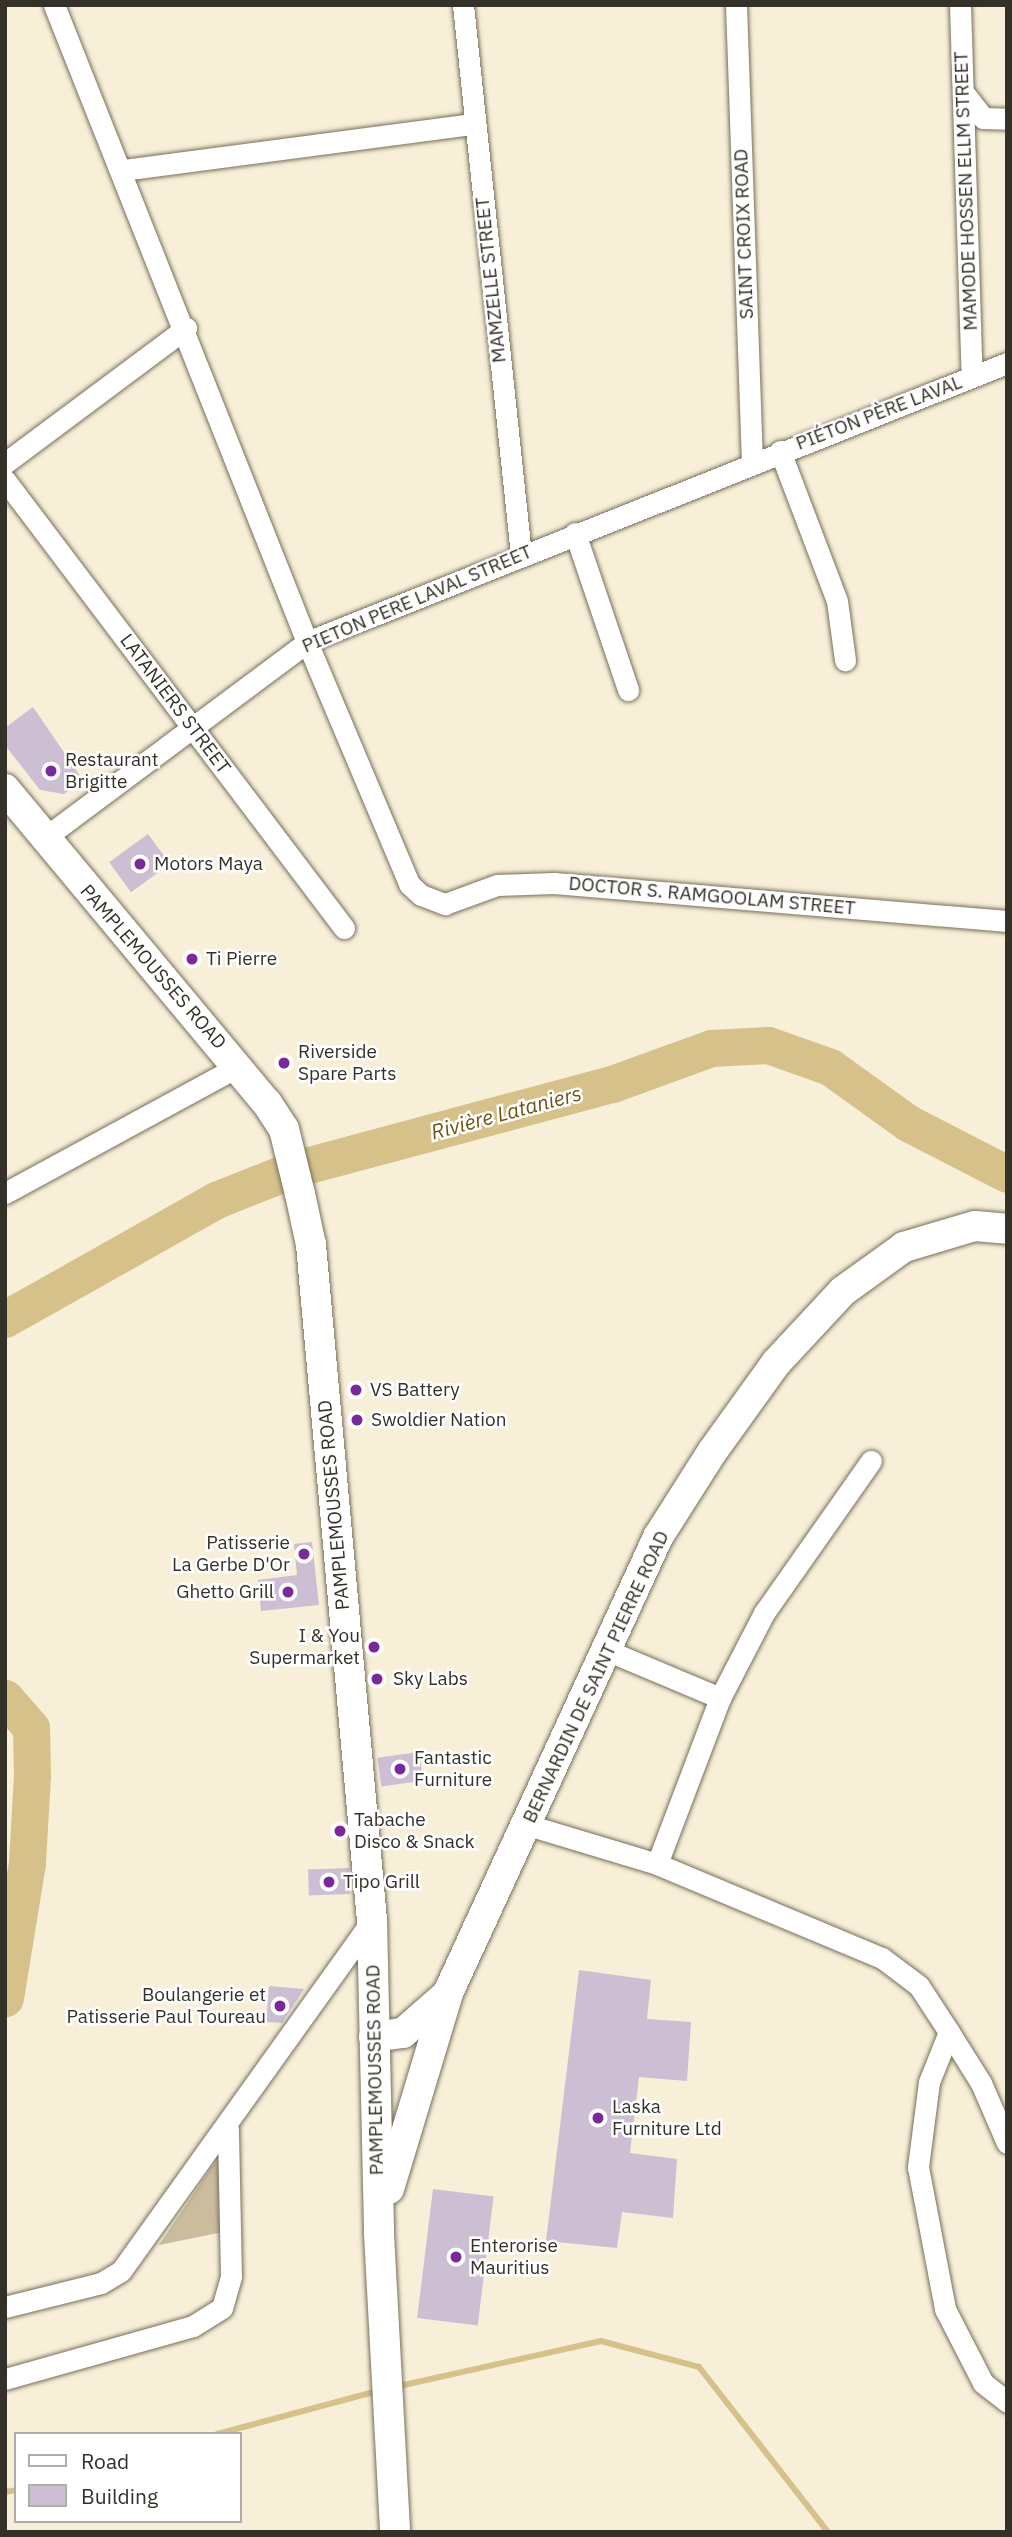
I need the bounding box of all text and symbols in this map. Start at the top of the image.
street label: MAMODE HOSSEN ELLM STREET [950,51,982,331]
street label: SAINT CROIX ROAD [730,148,758,320]
street label: MAMZELLE STREET [471,196,511,364]
street label: PIÉTON PÈRE LAVAL [793,371,965,455]
street label: PIETON PERE LAVAL STREET [299,540,535,658]
street label: LATANIERS STREET [115,630,235,778]
place label: Restaurant Brigitte [65,749,159,793]
marker: Restaurant Brigitte [43,763,59,779]
place label: Motors Maya [154,853,263,875]
marker: Motors Maya [132,856,148,872]
street label: DOCTOR S. RAMGOOLAM STREET [568,872,856,920]
street label: PAMPLEMOUSSES ROAD [75,880,231,1054]
place label: Ti Pierre [206,948,277,970]
marker: Ti Pierre [184,951,200,967]
place label: Riverside Spare Parts [298,1041,396,1085]
marker: Riverside Spare Parts [276,1055,292,1071]
water label: Rivière Lataniers [428,1080,584,1144]
place label: VS Battery [370,1379,460,1401]
marker: VS Battery [348,1382,364,1398]
street label: PAMPLEMOUSSES ROAD [313,1399,355,1611]
place label: Swoldier Nation [371,1409,506,1431]
marker: Swoldier Nation [349,1412,365,1428]
street label: BERNARDIN DE SAINT PIERRE ROAD [518,1527,674,1827]
place label: Patisserie La Gerbe D'Or [172,1532,290,1576]
marker: Patisserie La Gerbe D'Or [296,1546,312,1562]
place label: Ghetto Grill [176,1581,274,1603]
marker: Ghetto Grill [280,1584,296,1600]
place label: I & You Supermarket [249,1625,360,1669]
marker: I & You Supermarket [366,1639,382,1655]
place label: Sky Labs [393,1668,468,1690]
marker: Sky Labs [367,1669,387,1689]
place label: Fantastic Furniture [414,1747,492,1791]
marker: Fantastic Furniture [392,1761,408,1777]
place label: Tabache Disco & Snack [354,1809,475,1853]
marker: Tabache Disco & Snack [332,1823,348,1839]
place label: Tipo Grill [343,1871,420,1893]
marker: Tipo Grill [321,1874,337,1890]
street label: PAMPLEMOUSSES ROAD [362,1964,388,2176]
place label: Boulangerie et Patisserie Paul Toureau [66,1984,266,2028]
marker: Boulangerie et Patisserie Paul Toureau [272,1998,288,2014]
place label: Laska Furniture Ltd [612,2096,722,2140]
marker: Laska Furniture Ltd [590,2110,606,2126]
place label: Enterorise Mauritius [470,2235,558,2279]
marker: Enterorise Mauritius [448,2249,464,2265]
legend [14,2432,242,2523]
text: Road [81,2447,129,2475]
text: Building [81,2482,158,2510]

